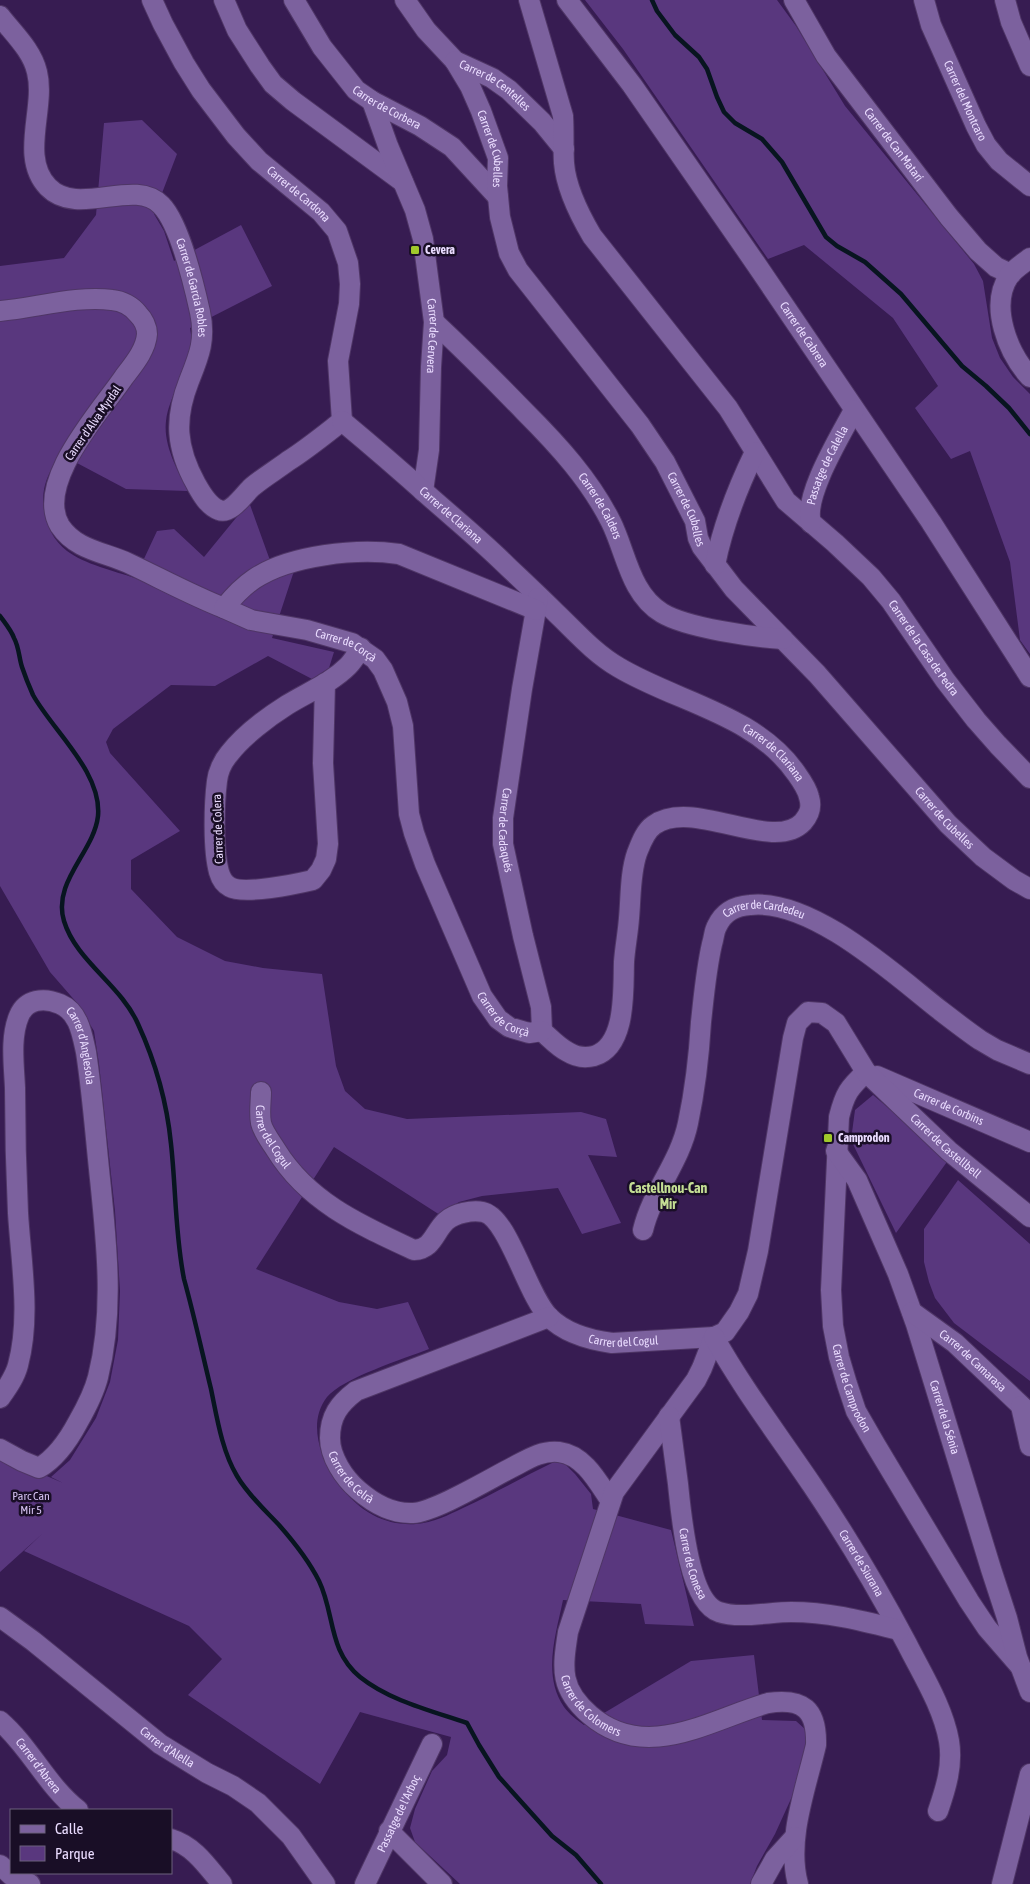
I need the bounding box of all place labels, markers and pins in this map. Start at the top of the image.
place label: Cevera [425,243,455,257]
marker: Cevera [409,244,421,256]
place label: Camprodon [838,1131,890,1145]
marker: Camprodon [822,1132,834,1144]

